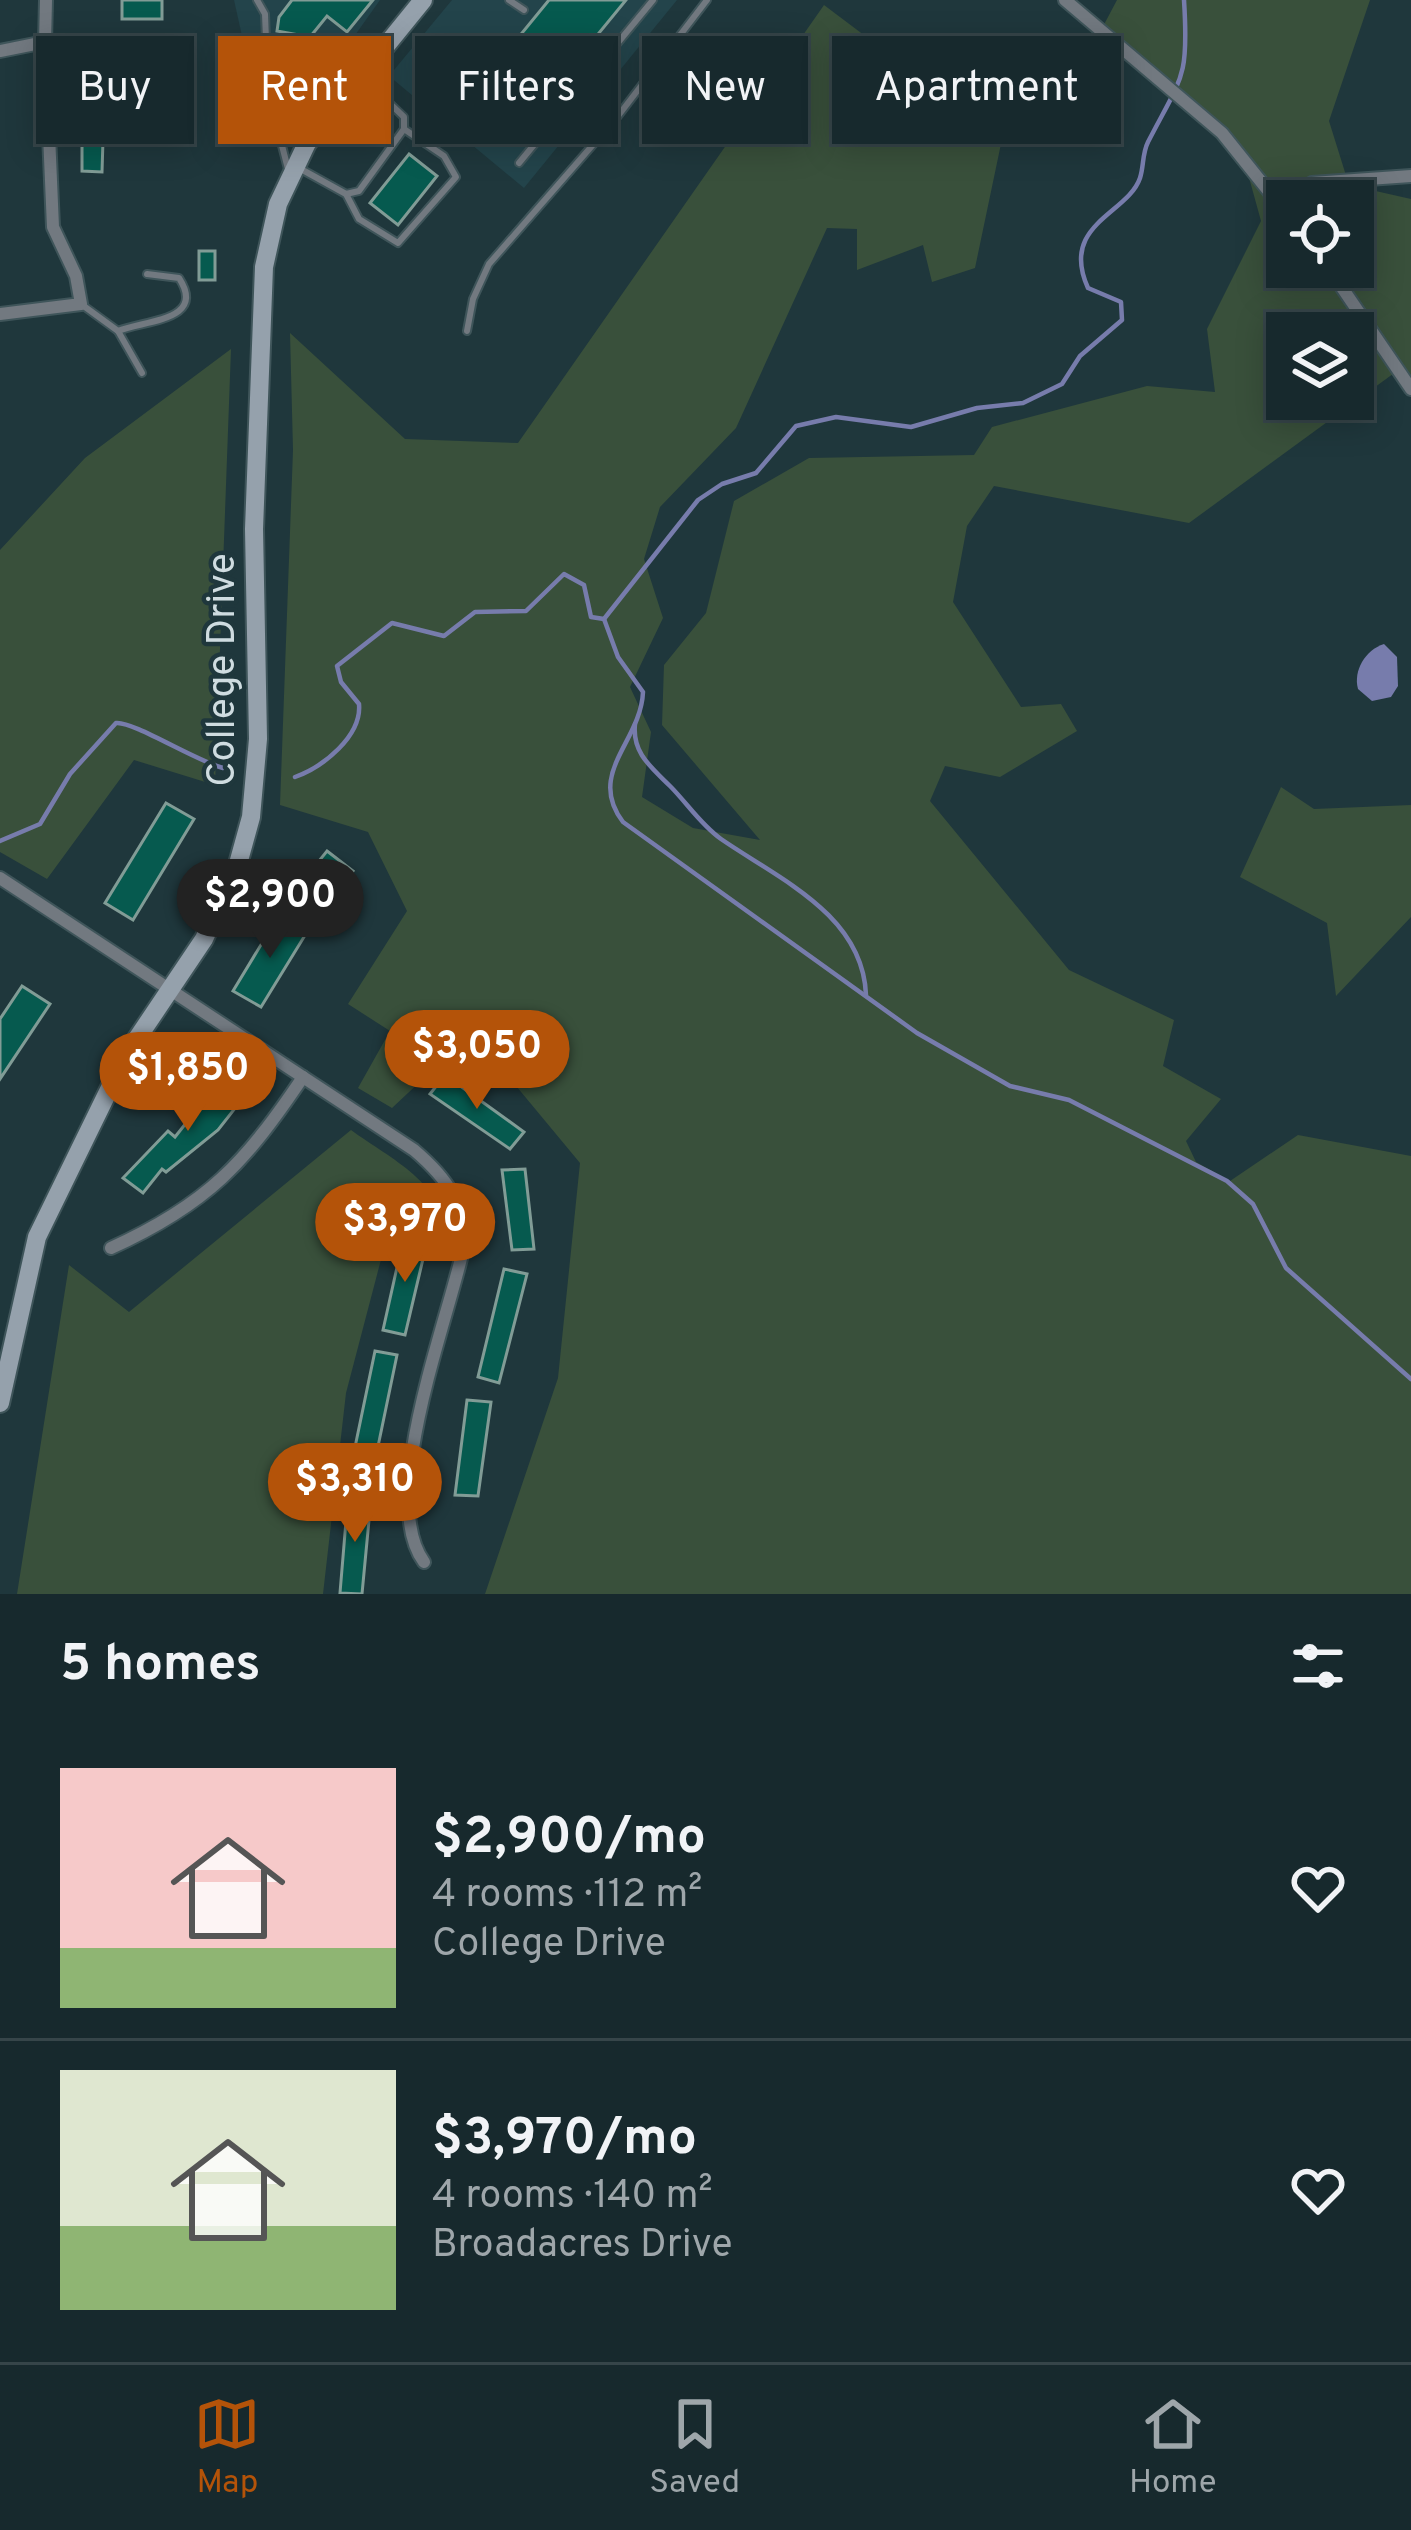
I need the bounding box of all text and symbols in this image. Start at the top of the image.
chip: Buy [36,36,194,144]
chip: Rent [218,36,391,144]
chip: Filters [415,36,618,144]
chip: New [642,36,808,144]
chip: Apartment [832,36,1121,144]
map controls [1266,180,1374,420]
button: locate [1266,180,1374,288]
button: layers [1266,312,1374,420]
street label: College Drive [200,553,249,787]
pin: $2,900 [172,859,368,961]
text: $2,900 [204,873,336,922]
pin: $3,050 [379,1010,575,1112]
text: $3,050 [412,1024,542,1073]
pin: $1,850 [90,1032,286,1134]
text: $1,850 [126,1046,250,1095]
pin: $3,970 [307,1183,503,1285]
text: $3,970 [342,1197,468,1246]
pin: $3,310 [257,1443,453,1545]
text: $3,310 [295,1457,415,1506]
icon: filters [1285,1633,1351,1699]
text: 5 homes [60,1634,261,1699]
text: $2,900/mo [432,1807,706,1872]
icon: home [156,1816,300,1960]
icon: heart [1285,1855,1351,1921]
text: 4 rooms · 112 m² [432,1872,702,1921]
text: College Drive [432,1921,666,1970]
text: $3,970/mo [432,2108,697,2173]
icon: home [156,2118,300,2262]
icon: heart [1285,2157,1351,2223]
text: 4 rooms · 140 m² [432,2173,713,2222]
text: Broadacres Drive [432,2222,732,2271]
tab: Map [194,2391,260,2505]
tab: Saved [649,2391,740,2505]
tab: Home [1129,2391,1217,2505]

